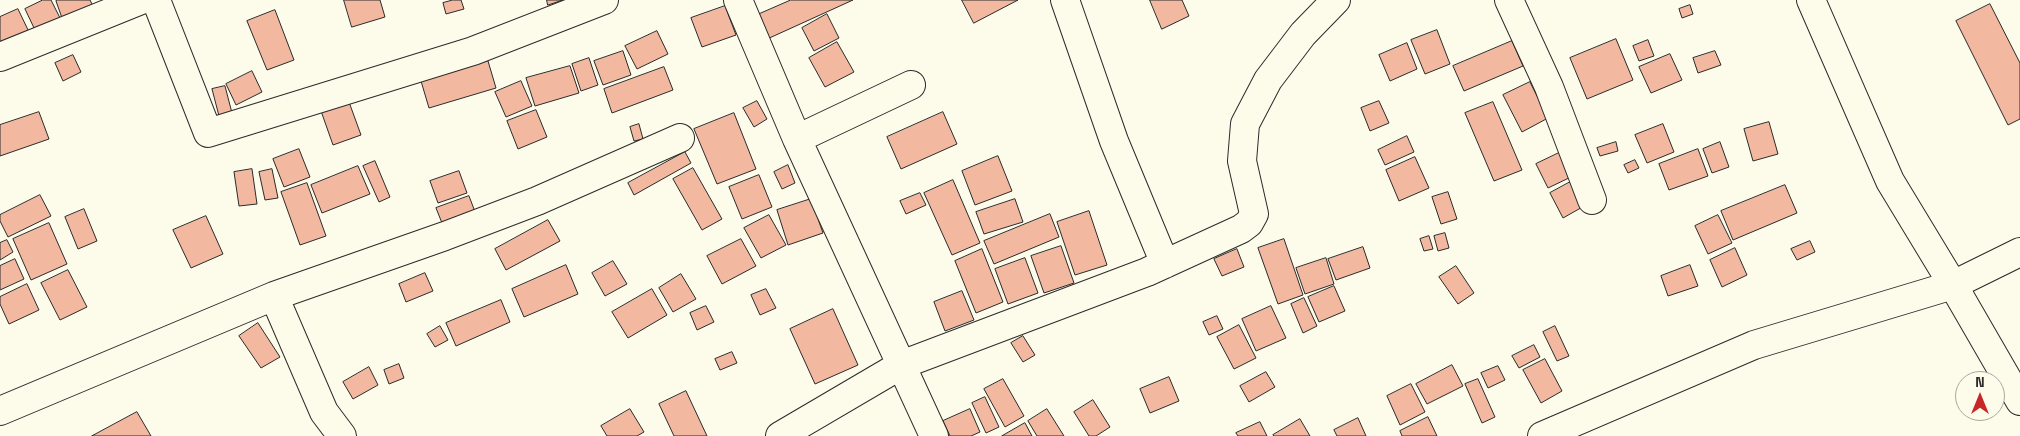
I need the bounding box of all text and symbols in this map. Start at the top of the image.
north arrow [1955,371,2005,421]
text: N [1975,373,1985,391]

